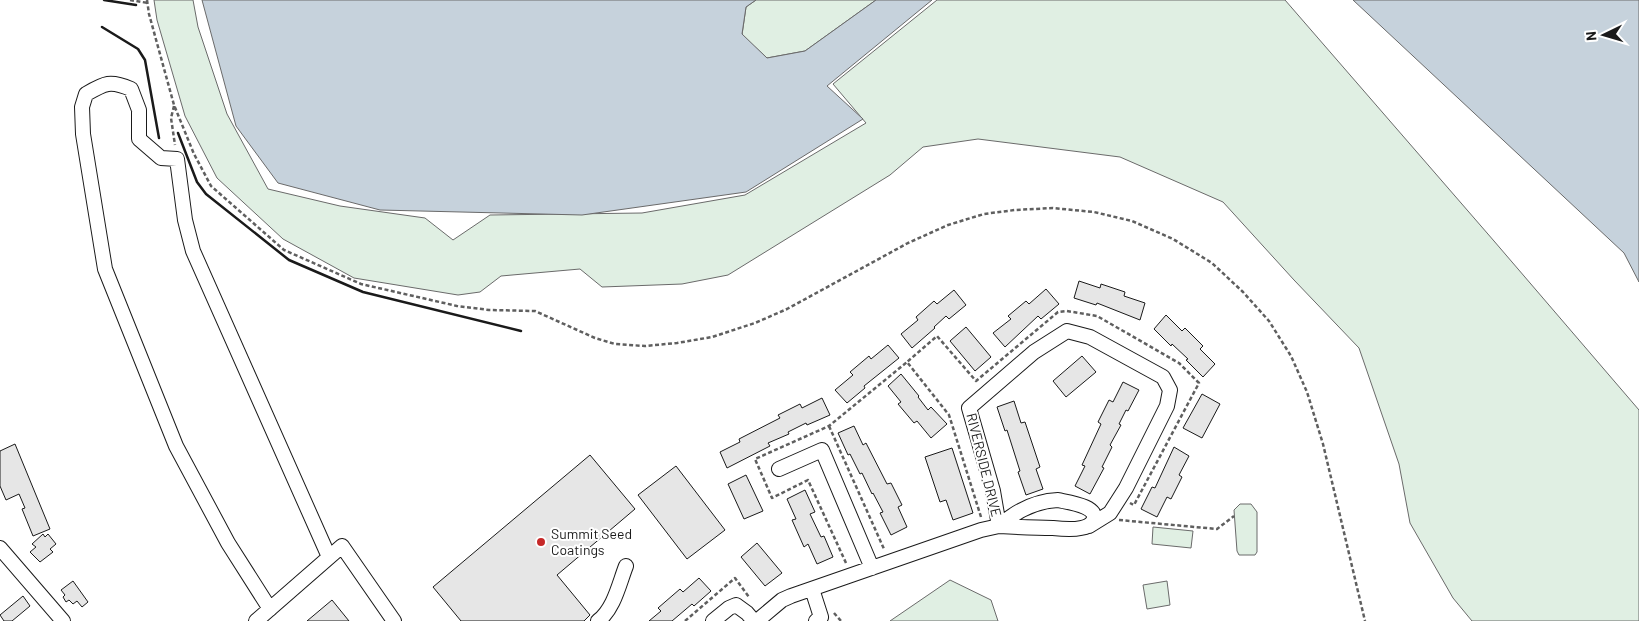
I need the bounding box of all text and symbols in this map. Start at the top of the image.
north arrow [1579,10,1629,60]
text: N [1582,31,1599,42]
street label: RIVERSIDE DRIVE [963,411,1006,519]
place label: Summit Seed Coatings [551,525,632,558]
marker: Summit Seed Coatings [535,536,547,548]

